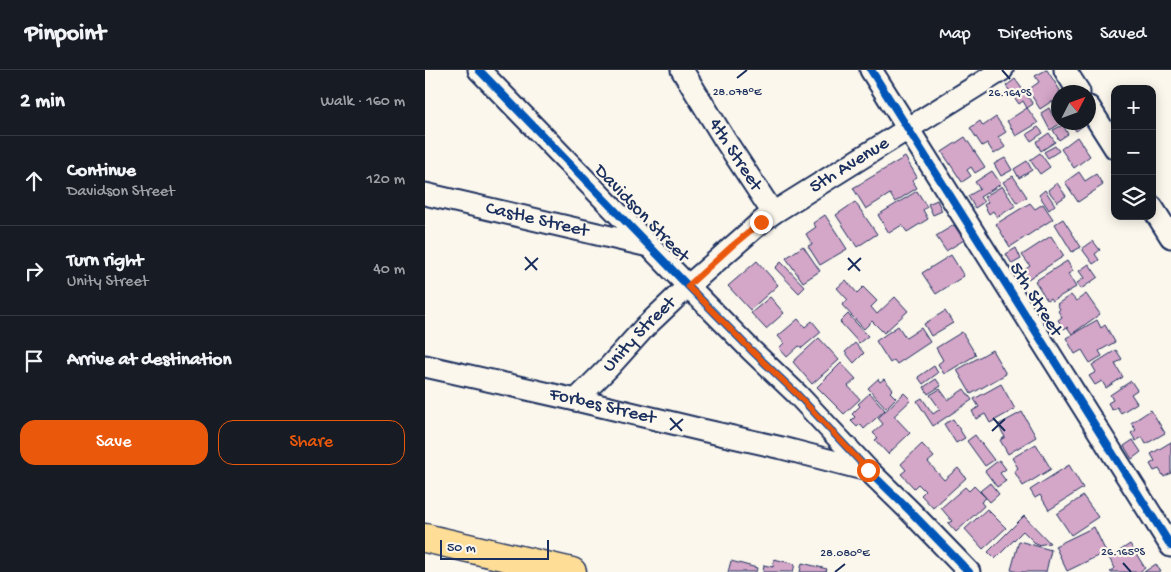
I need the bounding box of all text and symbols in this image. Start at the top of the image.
text: Pinpoint [25,20,106,49]
text: Map [939,24,971,45]
text: Directions [999,24,1072,45]
text: Saved [1100,24,1146,45]
north arrow [1051,85,1096,130]
map controls [1111,85,1156,220]
button: + [1111,85,1156,130]
text: 28.078°E [713,86,762,100]
text: 26.164°S [988,87,1032,101]
text: 2 min [20,90,65,115]
text: Walk · 160 m [320,93,405,112]
street label: 4th Street [703,114,768,197]
button: − [1111,130,1156,175]
street label: 5th Avenue [805,132,894,199]
street label: Davidson Street [587,159,695,269]
text: Continue [67,160,136,183]
icon: ahead [20,167,48,195]
text: 120 m [366,171,405,190]
button: layers [1111,175,1156,220]
text: Davidson Street [67,183,174,202]
street label: Castle Street [483,197,593,244]
route end [750,211,773,234]
text: Turn right [67,250,143,273]
icon: right [20,257,48,285]
street label: 5th Street [1003,259,1068,343]
text: 40 m [373,261,405,280]
text: Unity Street [67,273,148,292]
street label: Unity Street [598,290,683,378]
icon: arrive [20,347,48,375]
text: Arrive at destination [67,349,231,372]
street label: Forbes Street [546,383,660,431]
button: Save [20,420,208,465]
button: Share [218,420,405,465]
route start [857,459,880,482]
scale bar [440,537,549,560]
text: 50 m [447,540,476,557]
text: 26.165°S [1101,546,1145,560]
text: 28.080°E [820,547,870,561]

